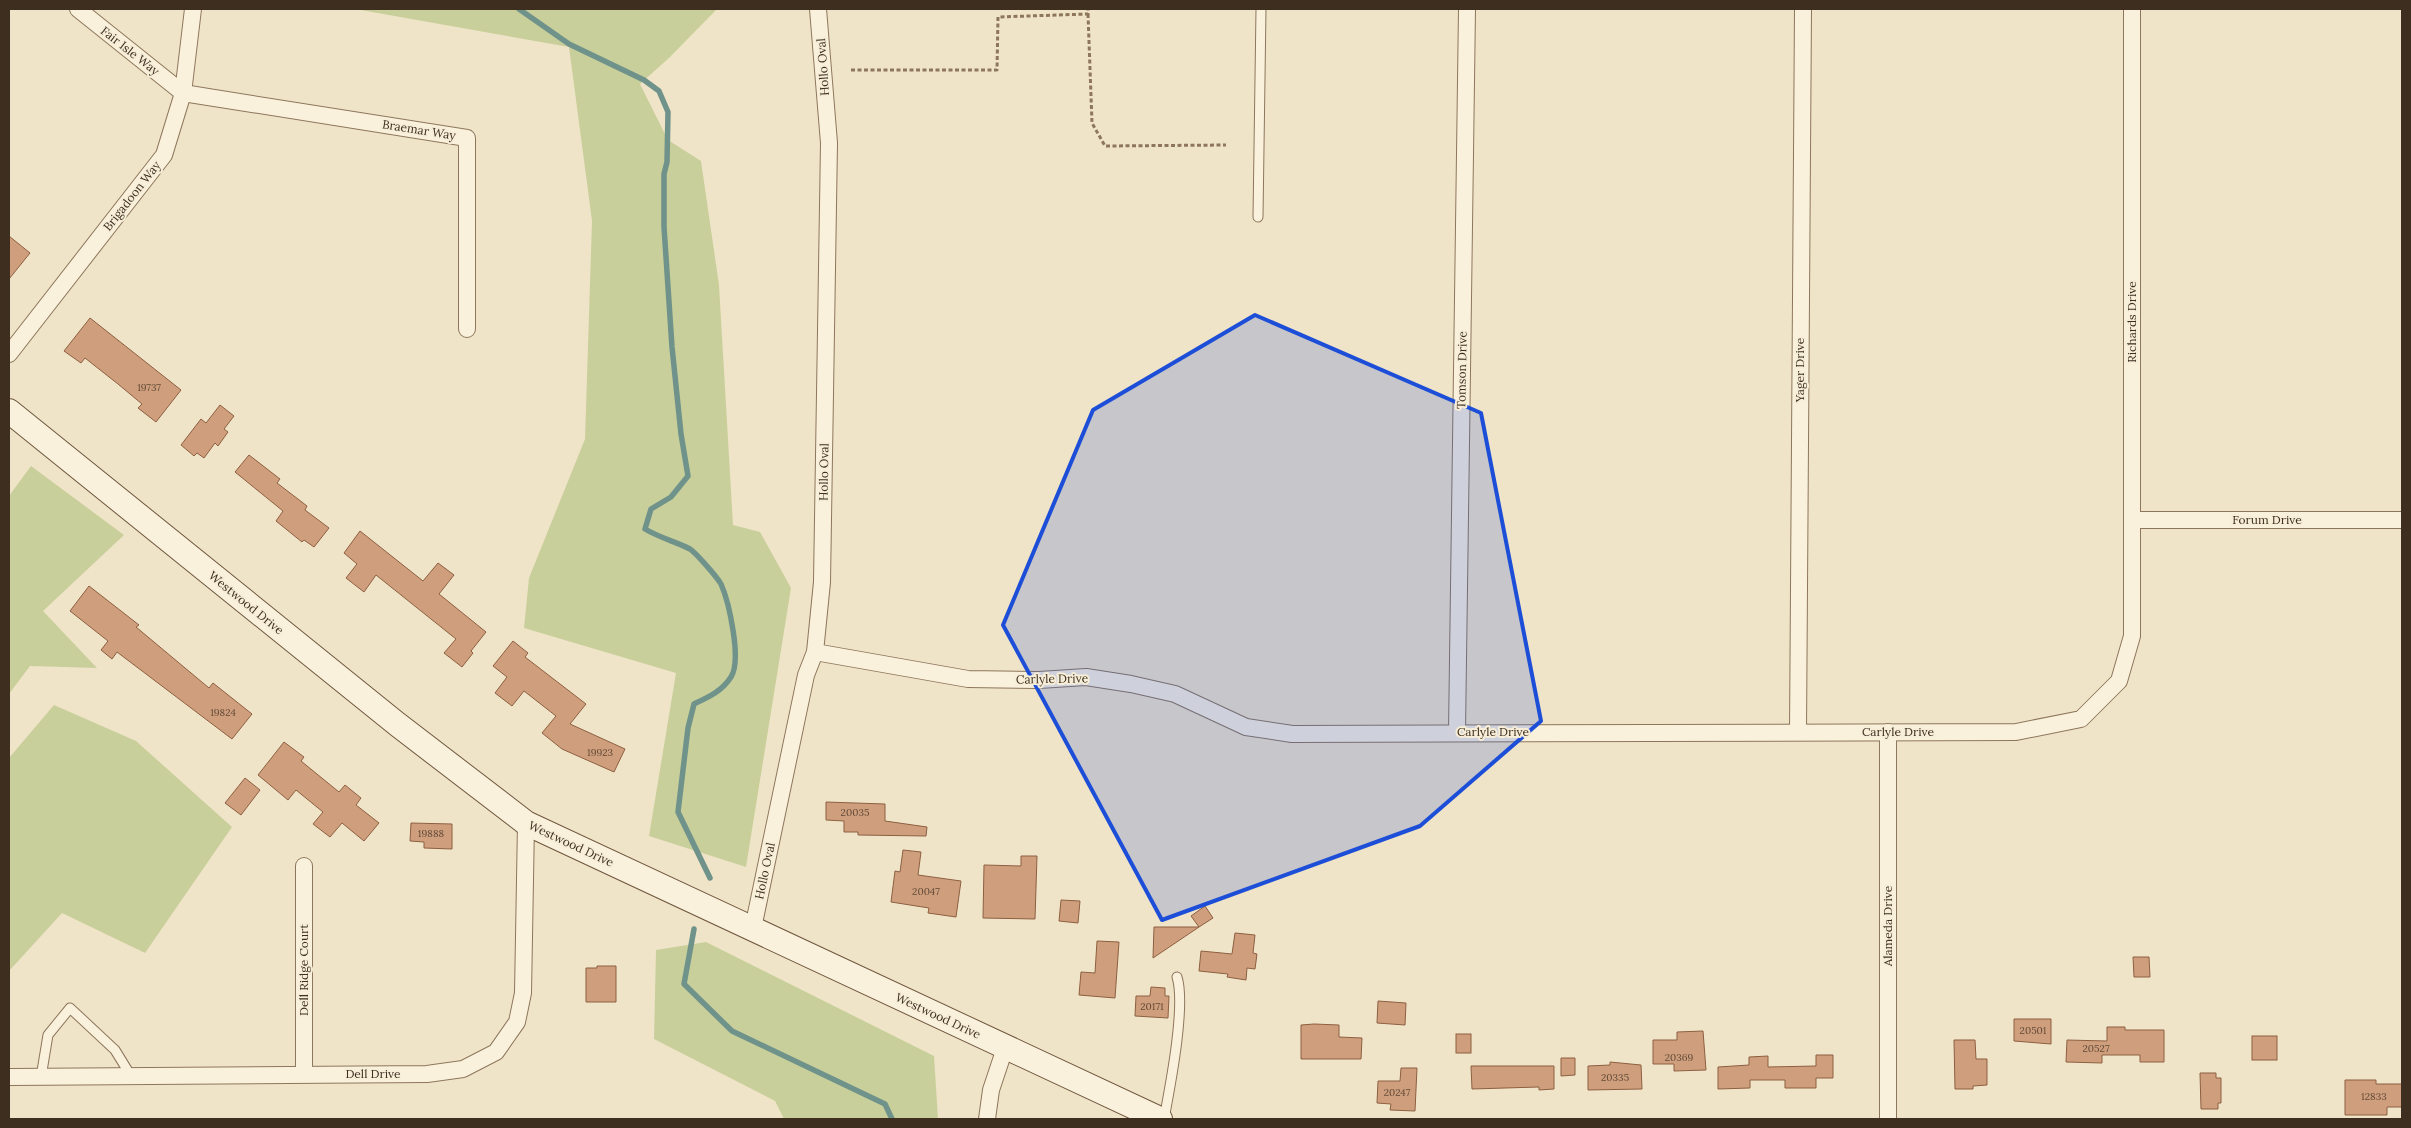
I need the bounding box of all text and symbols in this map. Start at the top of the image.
street label: Fair Isle Way [98,23,163,79]
street label: Hollo Oval [813,38,832,96]
street label: Braemar Way [381,116,458,143]
street label: Brigadoon Way [100,157,164,234]
street label: Richards Drive [2124,281,2139,363]
street label: Tomson Drive [1453,330,1470,409]
street label: Yager Drive [1792,337,1807,403]
house number: 19737 [137,381,161,394]
street label: Hollo Oval [815,443,832,501]
street label: Forum Drive [2232,512,2302,527]
street label: Westwood Drive [206,568,287,638]
street label: Carlyle Drive [1016,670,1089,687]
house number: 19824 [210,706,236,719]
street label: Carlyle Drive [1457,724,1530,739]
street label: Carlyle Drive [1862,724,1935,739]
house number: 19923 [587,746,613,759]
house number: 20035 [841,806,869,819]
street label: Westwood Drive [526,817,617,870]
house number: 19888 [418,827,445,840]
street label: Hollo Oval [751,841,778,901]
house number: 20047 [912,885,940,898]
street label: Alameda Drive [1880,885,1895,967]
street label: Dell Ridge Court [296,924,311,1016]
street label: Westwood Drive [893,989,984,1042]
house number: 20171 [1140,1000,1164,1013]
house number: 20501 [2020,1024,2047,1037]
house number: 20527 [2082,1042,2110,1055]
house number: 20369 [1665,1051,1694,1064]
street label: Dell Drive [345,1066,401,1081]
house number: 20335 [1601,1071,1629,1084]
house number: 20247 [1384,1086,1411,1099]
house number: 12833 [2361,1090,2387,1103]

